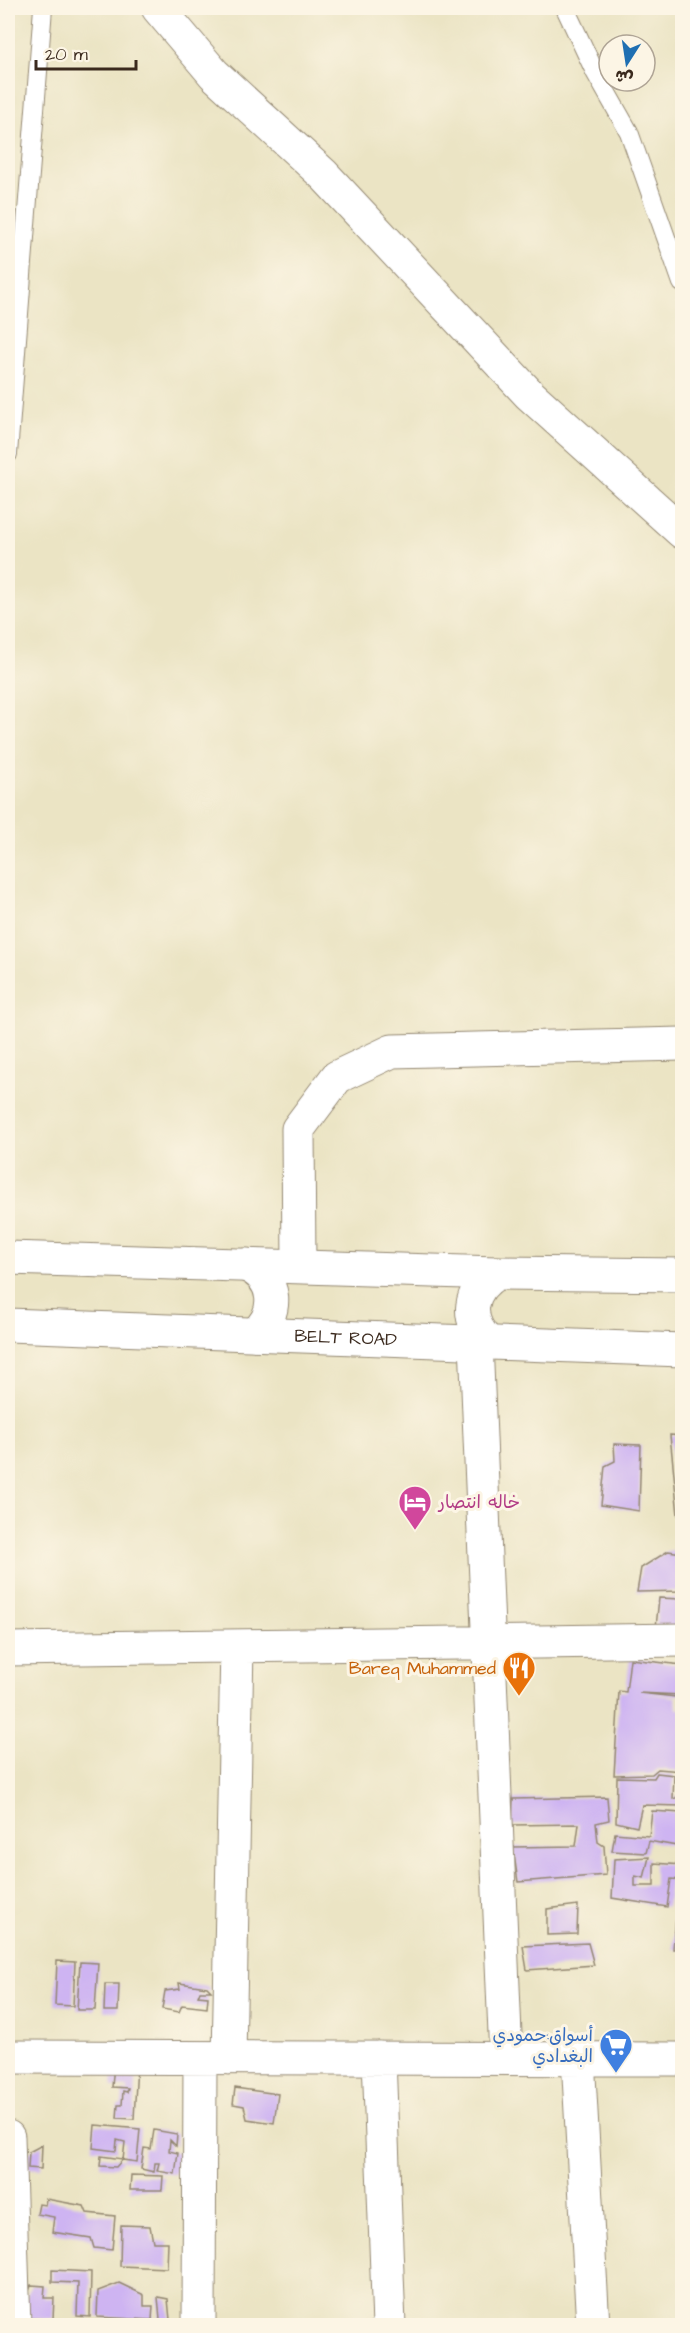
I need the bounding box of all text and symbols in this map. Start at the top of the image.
scale bar [36,33,136,71]
north arrow [597,33,657,93]
text: 20 m [45,42,88,67]
text: ش [613,64,635,89]
street label: BELT ROAD [294,1324,398,1352]
hotel icon: خاله انتصار [397,1484,433,1531]
place label: خاله انتصار [437,1490,520,1515]
restaurant icon: Bareq Muhammed [501,1650,537,1697]
place label: Bareq Muhammed [349,1656,496,1681]
place label: أسواق:حمودي البغدادي [493,2023,594,2069]
supermarket icon: أسواق:حمودي البغدادي [598,2027,634,2074]

